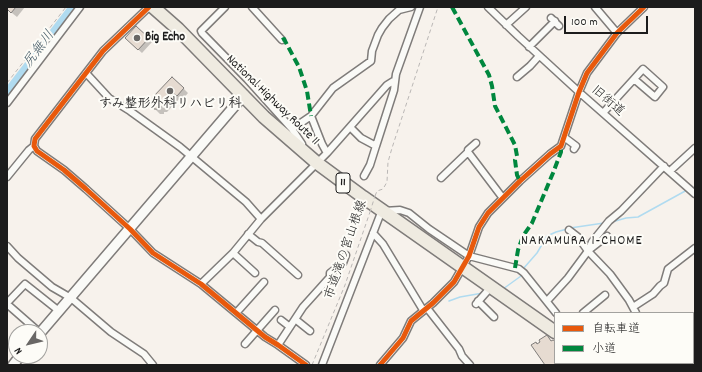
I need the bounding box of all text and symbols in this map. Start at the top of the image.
scale bar [566,8,650,34]
text: 100 m [571,14,598,31]
water label: 尻無川 [21,28,59,72]
place label: Big Echo [145,30,185,46]
marker: Big Echo [132,33,142,43]
street label: National Highway Route 11 [222,52,322,150]
street label: 旧街道 [587,83,627,121]
marker: すみ整形外科リハビリ科 [165,86,175,96]
place label: すみ整形外科リハビリ科 [99,97,241,113]
road number: 11 [336,173,350,193]
street label: 市道滝の宮山根線 [323,198,371,302]
district label: NAKAMURA 1-CHOME [521,234,643,250]
legend [554,312,694,364]
text: 自転車道 [592,321,640,338]
north arrow [8,324,48,364]
text: 小道 [592,341,616,358]
text: N [11,343,27,357]

